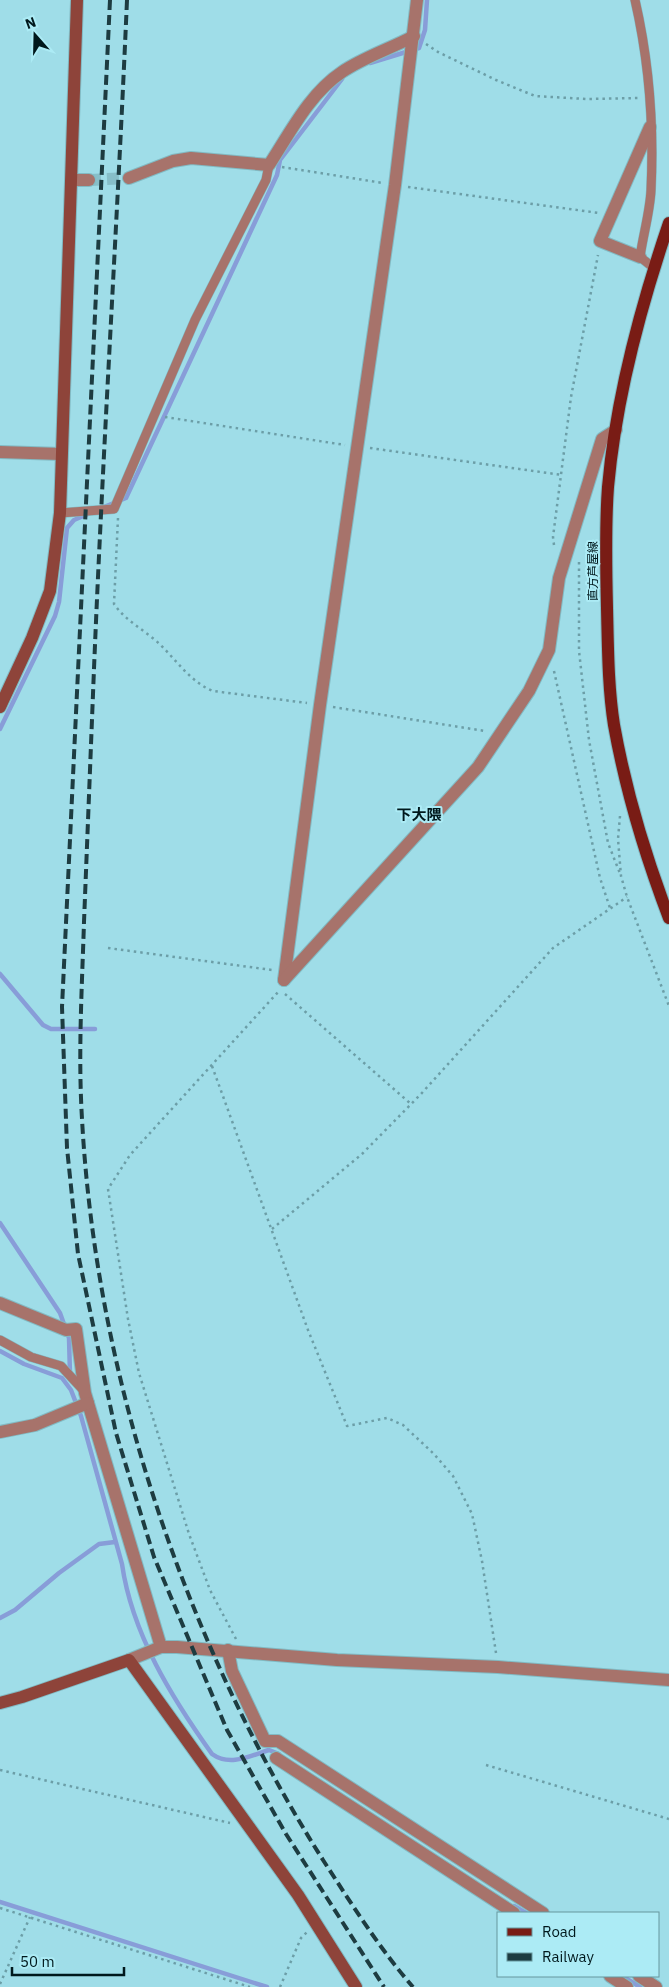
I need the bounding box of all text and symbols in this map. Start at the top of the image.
north arrow [10,10,60,60]
text: N [23,13,38,33]
street label: 直方芦屋線 [585,541,600,601]
district label: 下大隈 [396,805,442,824]
legend [497,1912,659,1977]
text: Road [542,1922,577,1941]
scale bar [12,1944,125,1976]
text: Railway [542,1947,595,1966]
text: 50 m [20,1952,55,1971]

